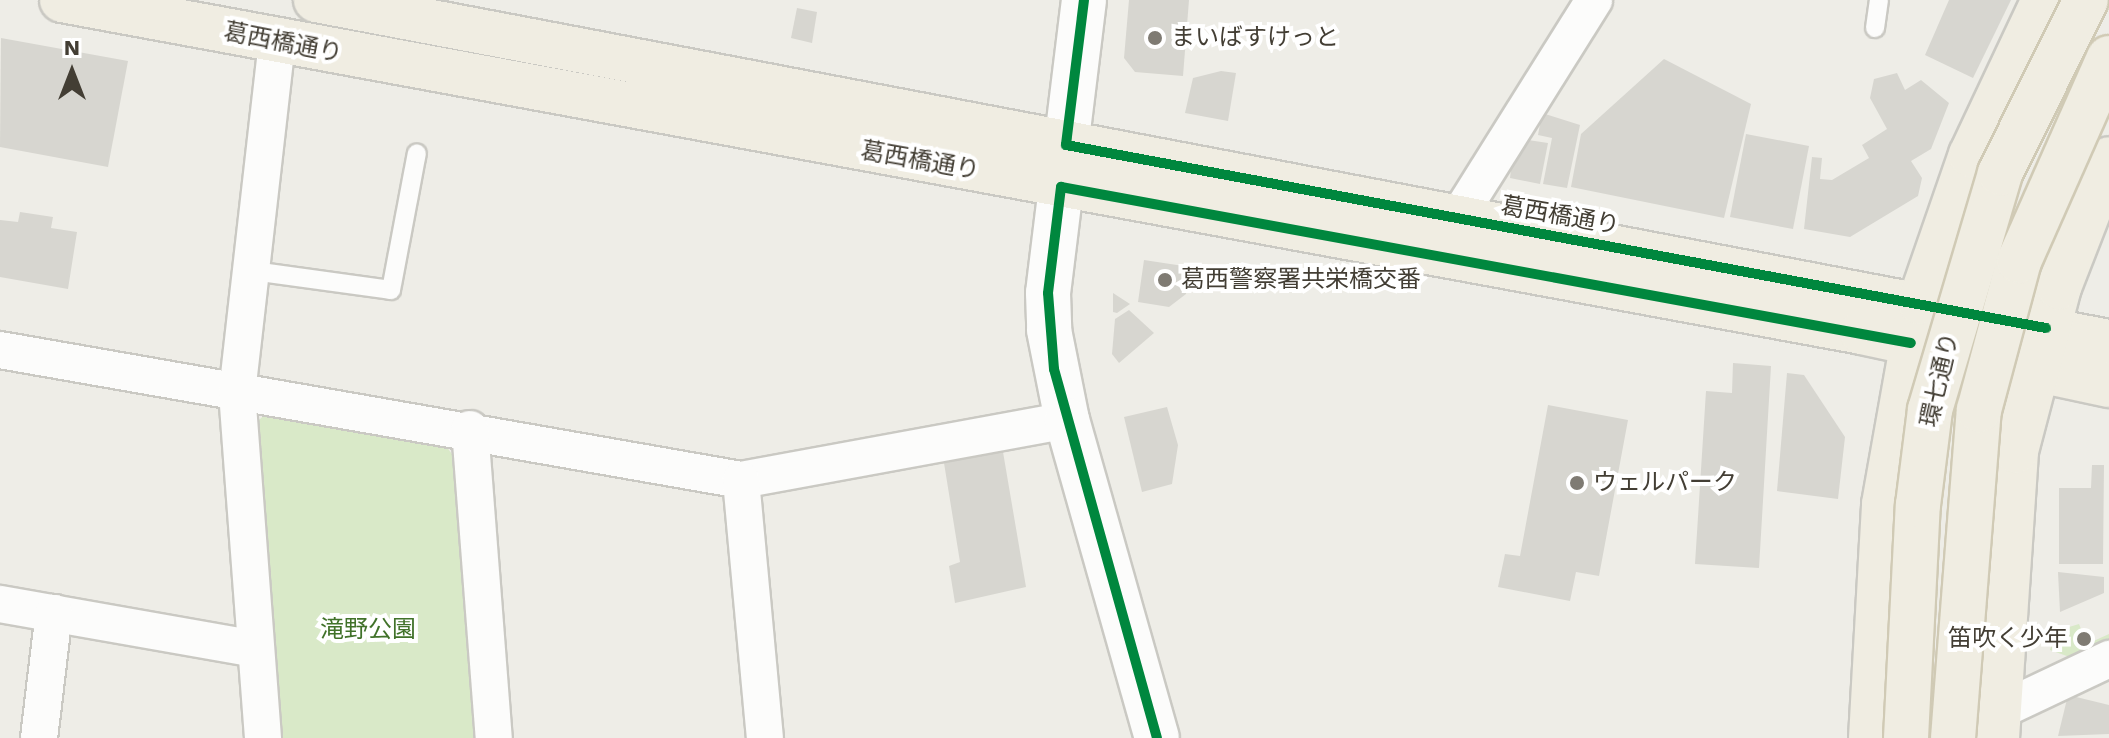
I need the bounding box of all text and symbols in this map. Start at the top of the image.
street label: 葛西橋通り [221,17,345,69]
place label: まいばすけっと [1171,24,1339,52]
marker: まいばすけっと [1146,29,1164,47]
north arrow [32,32,112,112]
text: N [64,35,80,60]
street label: 葛西橋通り [858,136,982,186]
street label: 葛西橋通り [1498,191,1622,241]
place label: 葛西警察署共栄橋交番 [1181,266,1421,294]
marker: 葛西警察署共栄橋交番 [1156,271,1174,289]
street label: 環七通り [1915,330,1965,430]
place label: ウェルパーク [1593,469,1737,497]
marker: ウェルパーク [1568,474,1586,492]
park label: 滝野公園 [320,616,416,644]
place label: 笛吹く少年 [1948,625,2068,653]
marker: 笛吹く少年 [2075,630,2093,648]

